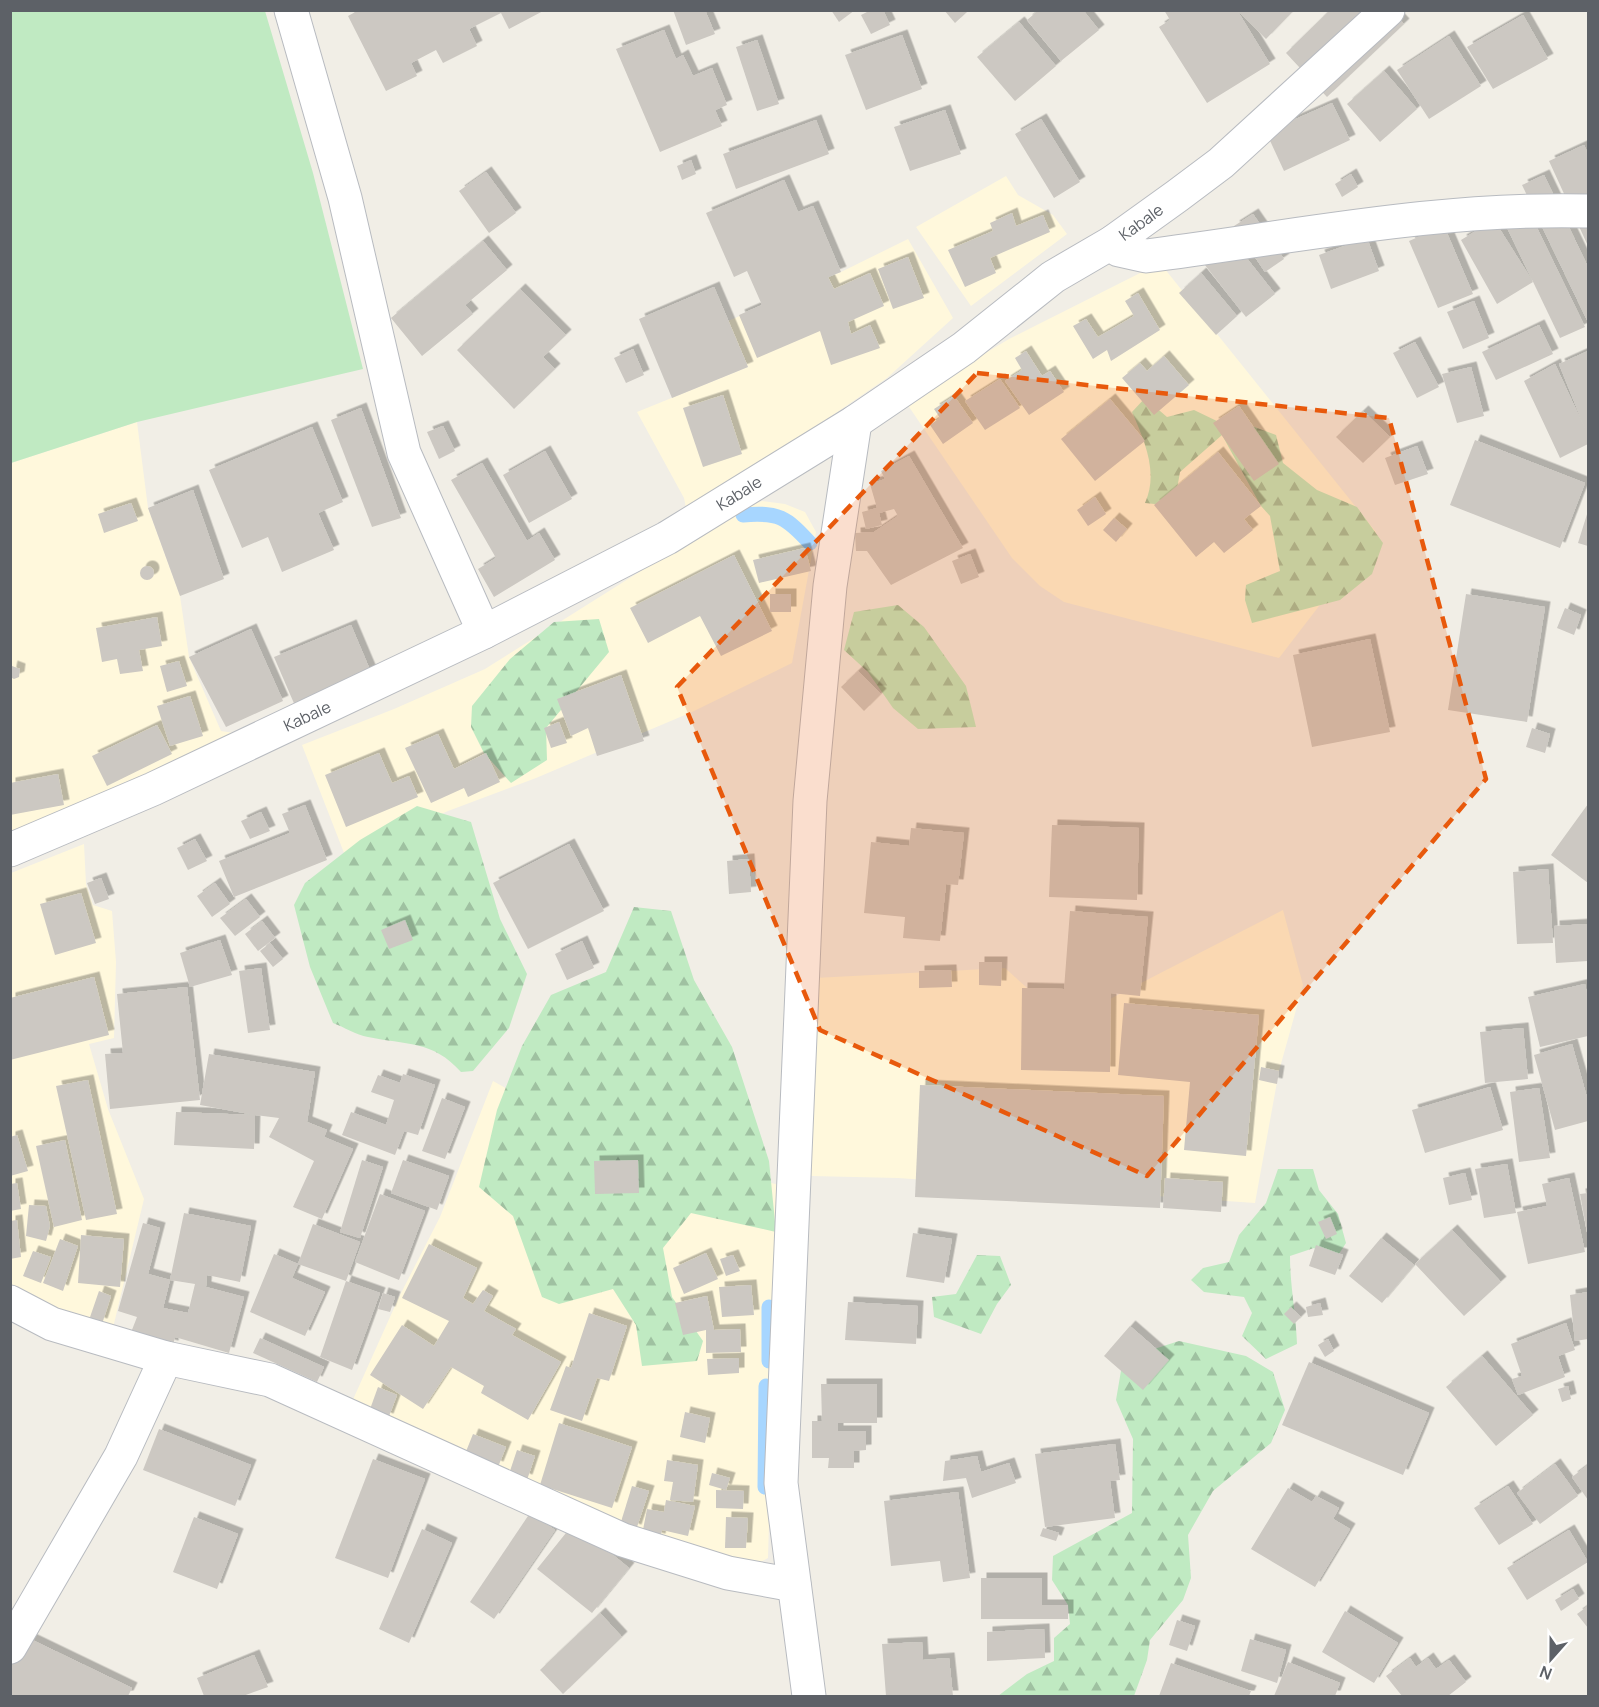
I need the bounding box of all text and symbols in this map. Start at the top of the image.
street label: Kabale [1114,198,1168,246]
street label: Kabale [712,470,766,516]
street label: Kabale [280,695,334,737]
north arrow [1521,1629,1581,1689]
text: N [1536,1661,1555,1685]

